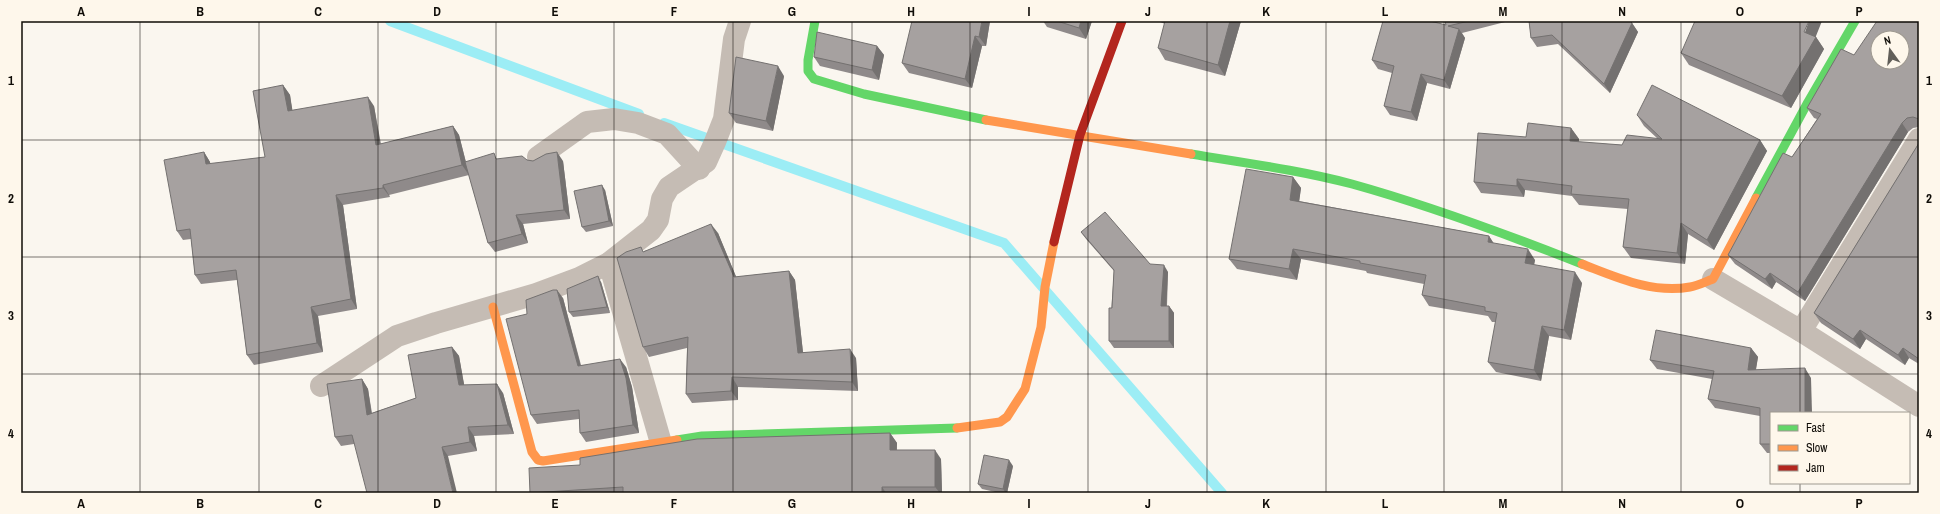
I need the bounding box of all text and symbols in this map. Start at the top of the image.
text: A [77,3,85,20]
text: B [196,3,204,20]
text: C [314,3,322,20]
text: D [433,3,441,20]
text: E [551,3,559,20]
text: F [671,3,678,20]
text: G [788,3,796,20]
text: H [907,3,915,20]
text: I [1028,3,1031,20]
text: J [1145,3,1151,20]
text: K [1262,3,1270,20]
text: L [1382,3,1389,20]
text: M [1499,3,1508,20]
text: N [1618,3,1626,20]
text: O [1736,3,1744,20]
text: P [1855,3,1863,20]
north arrow [1870,30,1910,70]
text: N [1882,33,1892,48]
text: 1 [8,72,14,89]
text: 1 [1926,72,1932,89]
text: 2 [8,190,14,207]
text: 2 [1926,190,1932,207]
text: 3 [8,307,14,324]
text: 3 [1926,307,1932,324]
legend [1770,412,1910,484]
text: Fast [1806,420,1825,436]
text: 4 [8,425,14,442]
text: 4 [1926,425,1932,442]
text: Slow [1806,440,1828,456]
text: Jam [1806,460,1825,476]
text: A [77,495,85,512]
text: B [196,495,204,512]
text: C [314,495,322,512]
text: D [433,495,441,512]
text: E [551,495,559,512]
text: F [671,495,678,512]
text: G [788,495,796,512]
text: H [907,495,915,512]
text: I [1028,495,1031,512]
text: J [1145,495,1151,512]
text: K [1262,495,1270,512]
text: L [1382,495,1389,512]
text: M [1499,495,1508,512]
text: N [1618,495,1626,512]
text: O [1736,495,1744,512]
text: P [1855,495,1863,512]

